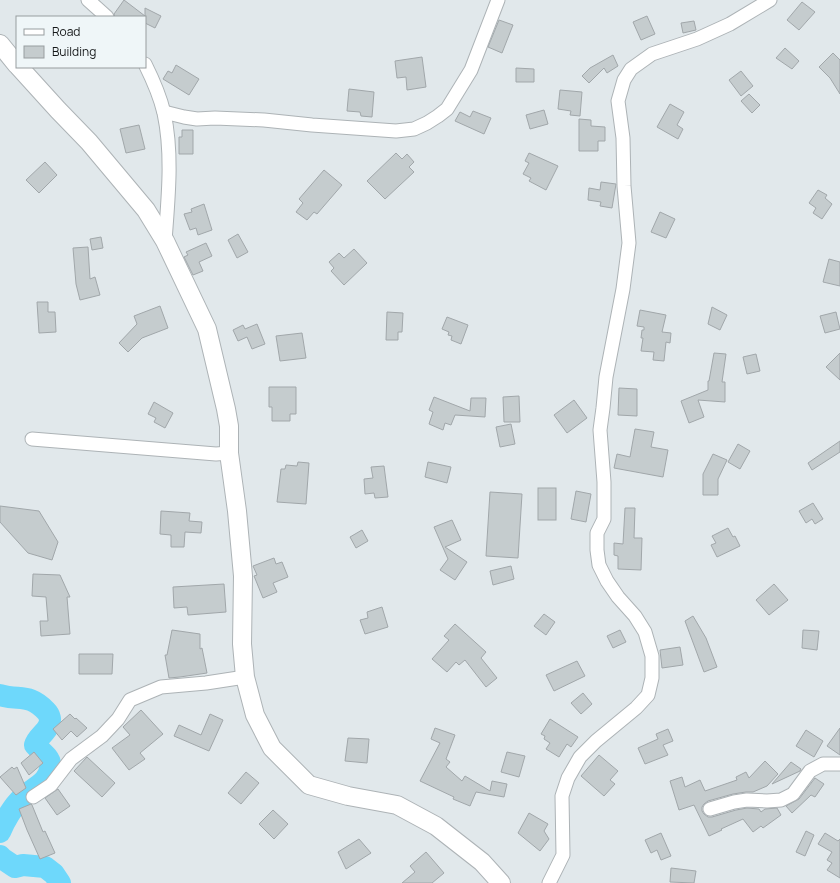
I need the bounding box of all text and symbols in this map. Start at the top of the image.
legend [16,16,146,68]
text: Road [52,23,80,40]
text: Building [52,43,96,60]

